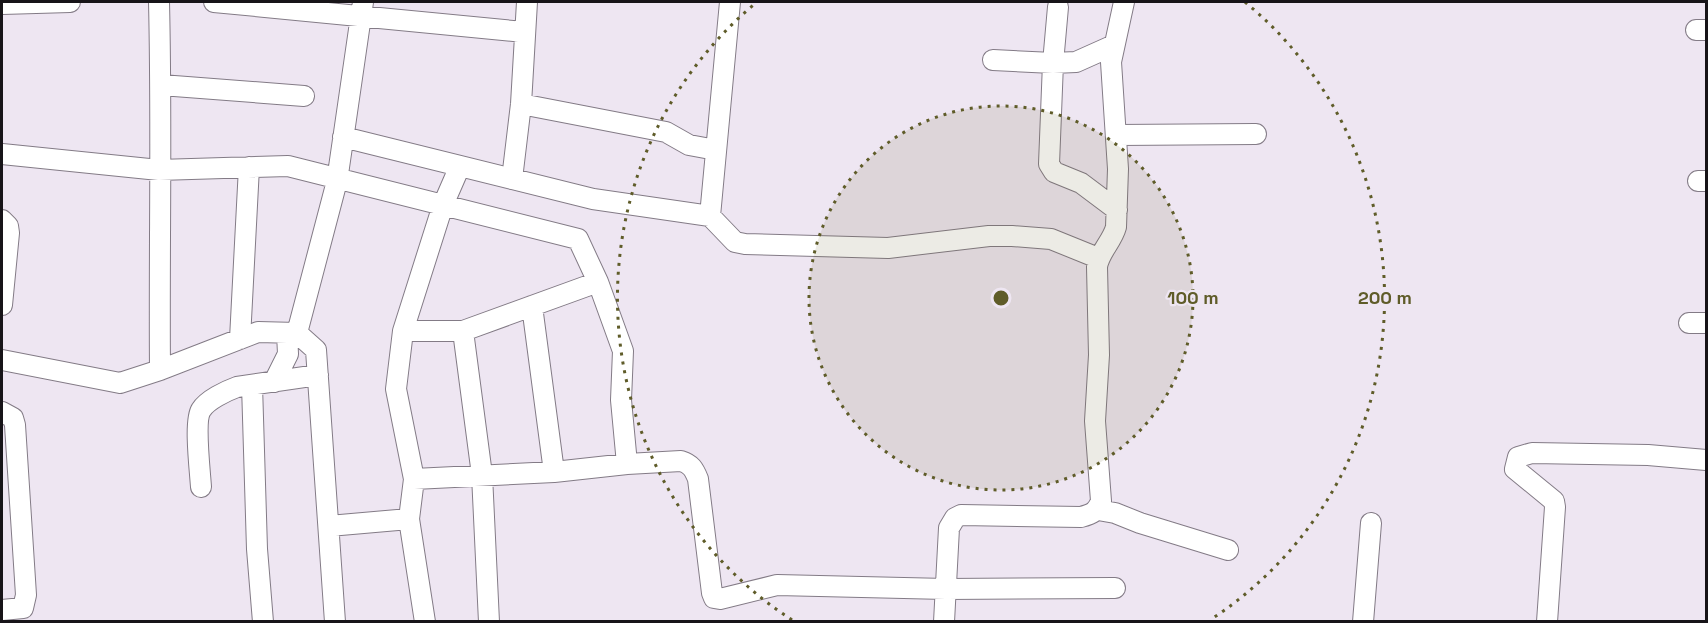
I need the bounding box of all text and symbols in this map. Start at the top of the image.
text: 100 m [1167,286,1219,309]
text: 200 m [1358,286,1412,309]
centre of rings [991,288,1011,308]

